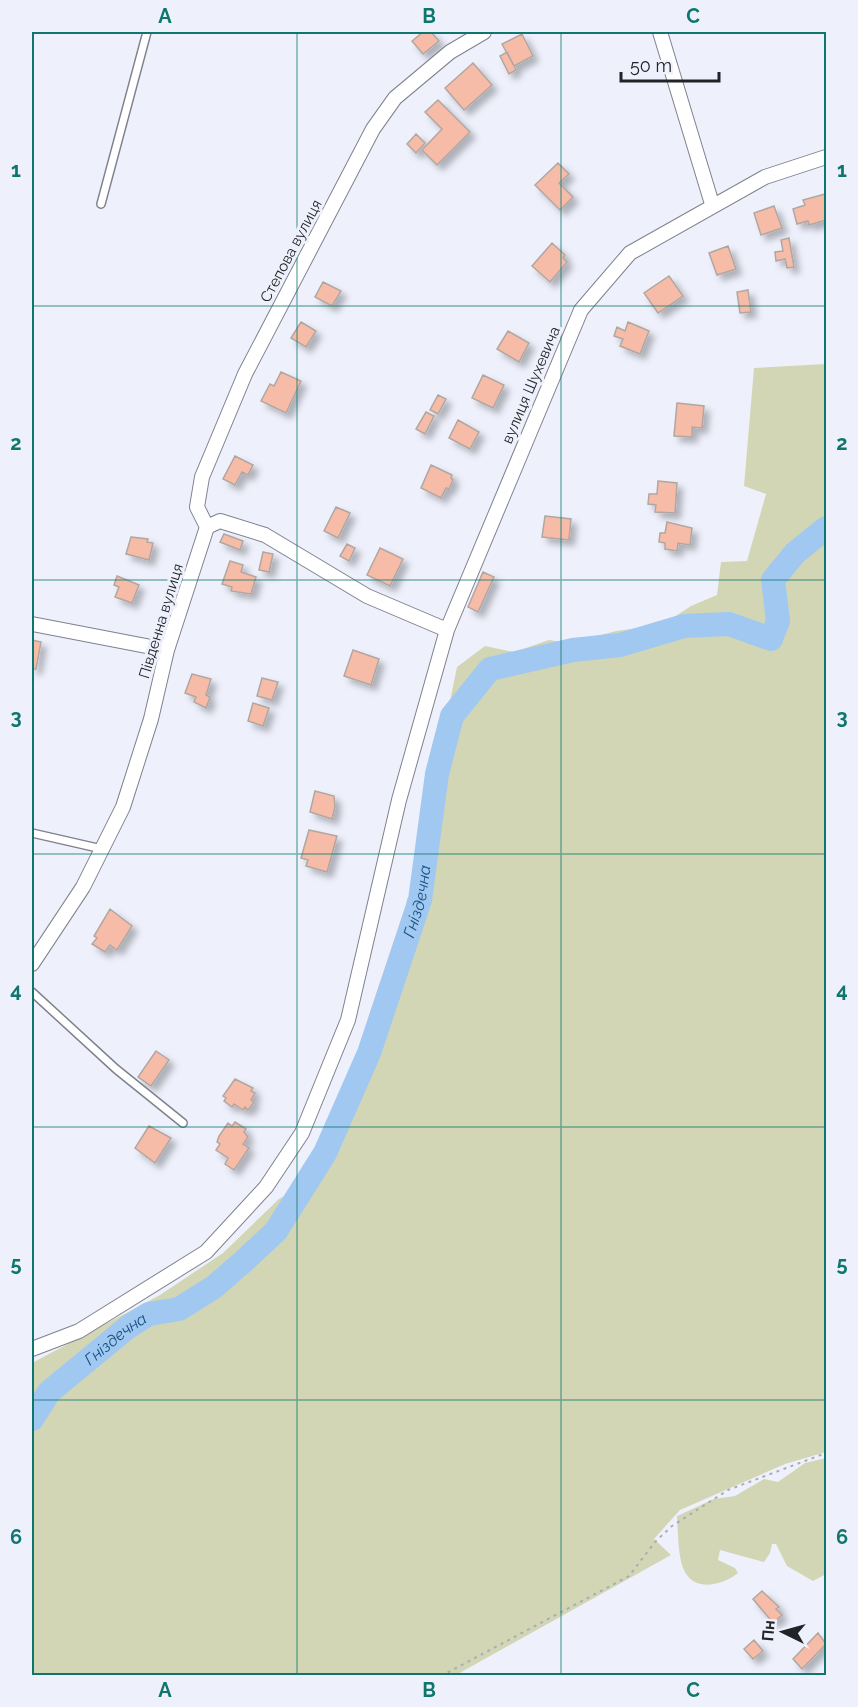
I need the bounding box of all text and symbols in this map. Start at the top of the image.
text: A [158,4,172,28]
text: B [422,4,436,28]
text: C [686,4,700,28]
scale bar [621,45,718,83]
text: 50 m [630,55,672,76]
text: 1 [11,158,21,182]
text: 1 [837,158,847,182]
street label: Степова вулиця [256,197,326,305]
street label: вулиця Шухевича [498,324,564,446]
text: 2 [10,431,22,455]
text: 2 [836,431,848,455]
street label: Південна вулиця [135,561,187,681]
text: 3 [10,705,22,729]
text: 3 [836,705,848,729]
water label: Гніздечна [399,864,434,940]
text: 4 [10,978,22,1002]
text: 4 [836,978,848,1002]
text: 5 [10,1252,22,1276]
text: 5 [836,1252,848,1276]
water label: Гніздечна [80,1308,150,1369]
text: 6 [10,1525,22,1549]
text: 6 [836,1525,848,1549]
north arrow [753,1602,813,1662]
text: Пн [758,1619,779,1642]
text: A [158,1678,172,1702]
text: B [422,1678,436,1702]
text: C [686,1678,700,1702]

